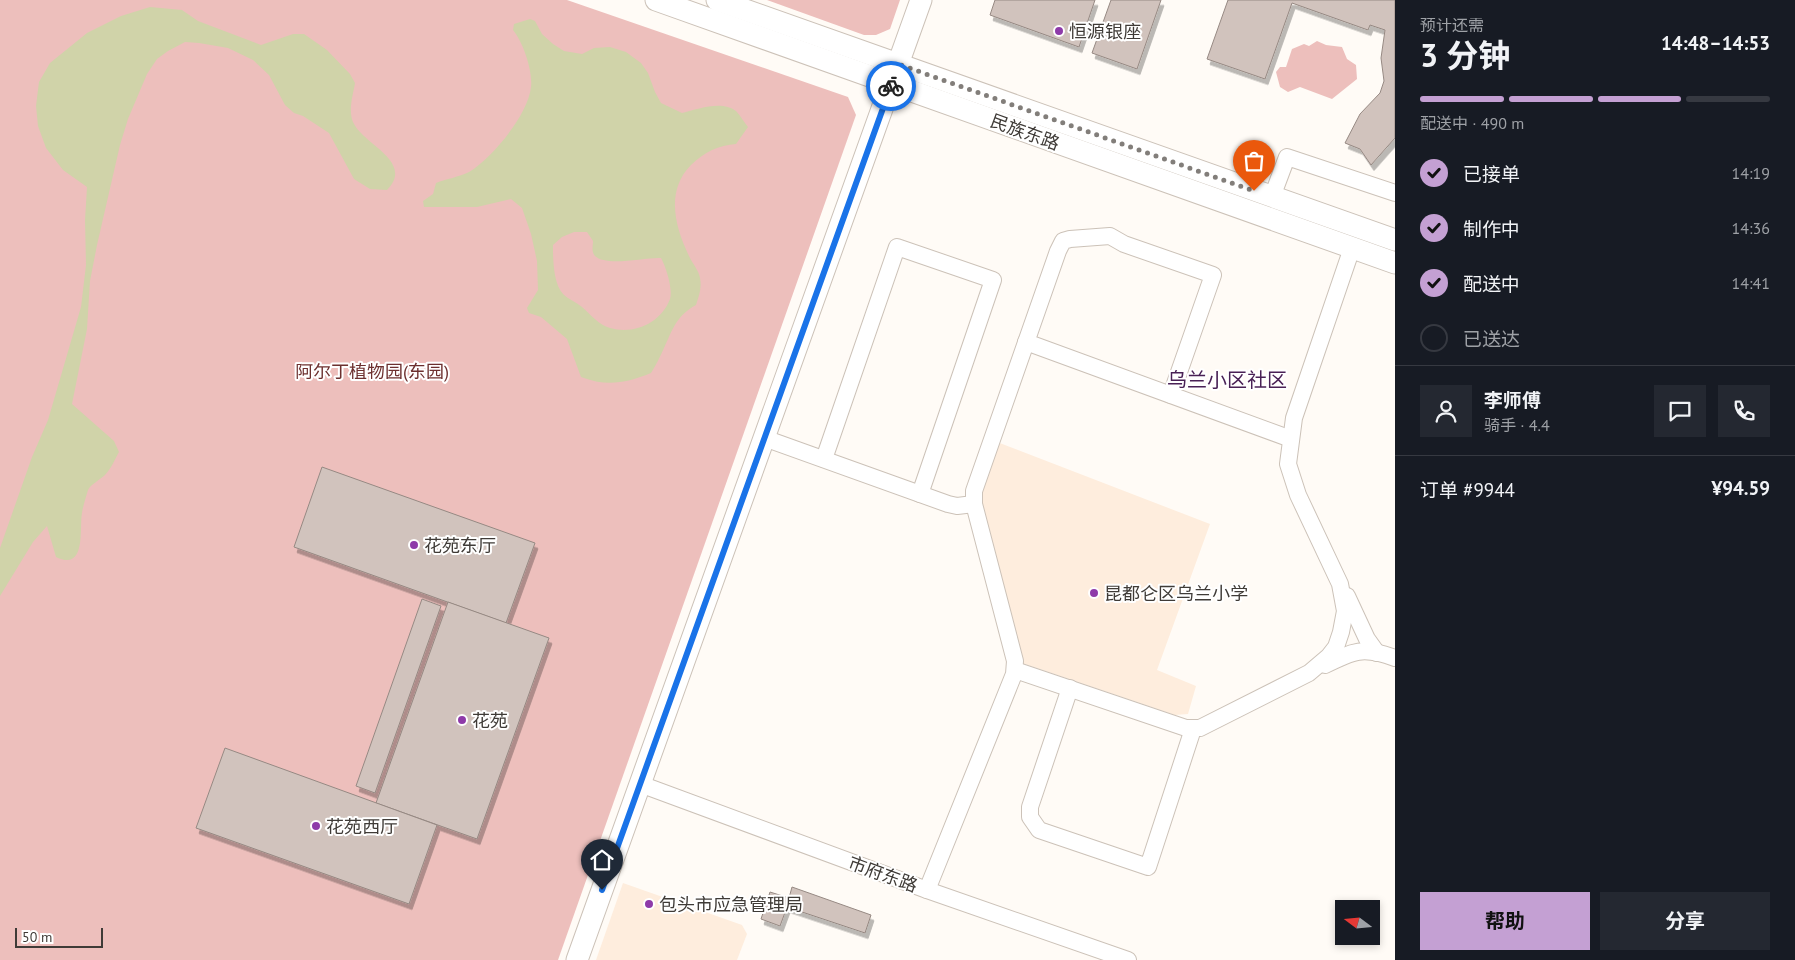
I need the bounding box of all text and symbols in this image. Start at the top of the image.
text: 预计还需 [1420,15,1484,35]
place label: 恒源银座 [1069,20,1141,43]
marker: 恒源银座 [1053,25,1065,37]
text: 14:48–14:53 [1661,31,1770,55]
text: 3 分钟 [1420,34,1510,76]
courier [866,61,916,111]
icon: bike [877,72,905,100]
street label: 民族东路 [987,109,1063,155]
text: 配送中 · 490 m [1420,113,1524,133]
pin [1233,140,1275,191]
icon: bag [1240,147,1268,175]
icon: check [1420,159,1448,187]
text: 已接单 [1463,162,1520,186]
text: 14:19 [1732,163,1770,183]
icon: check [1420,214,1448,242]
text: 制作中 [1463,217,1520,241]
text: 14:36 [1732,218,1770,238]
icon: check [1420,269,1448,297]
text: 配送中 [1463,272,1520,296]
text: 14:41 [1732,273,1770,293]
text: 已送达 [1463,327,1520,351]
park label: 阿尔丁植物园(东园) [295,360,449,383]
district label: 乌兰小区社区 [1167,367,1287,393]
button: person [1420,385,1472,437]
button: chat [1654,385,1706,437]
button: phone [1718,385,1770,437]
text: 李师傅 [1484,388,1541,412]
text: 骑手 · 4.4 [1484,415,1550,435]
text: ¥94.59 [1711,476,1770,500]
text: 订单 #9944 [1420,478,1515,502]
place label: 花苑东厅 [424,534,496,557]
marker: 花苑东厅 [408,539,420,551]
place label: 昆都仑区乌兰小学 [1104,582,1248,605]
marker: 昆都仑区乌兰小学 [1088,587,1100,599]
place label: 花苑 [472,709,508,732]
marker: 花苑 [456,714,468,726]
place label: 花苑西厅 [326,815,398,838]
marker: 花苑西厅 [310,820,322,832]
pin [581,839,623,890]
icon: home [588,846,616,874]
street label: 市府东路 [845,851,921,897]
button: 帮助 [1420,892,1590,950]
button: 分享 [1600,892,1770,950]
place label: 包头市应急管理局 [659,893,803,916]
marker: 包头市应急管理局 [643,898,655,910]
north arrow [1335,900,1380,945]
map controls [1335,900,1380,945]
scale bar [15,925,102,948]
text: 50 m [22,928,52,946]

